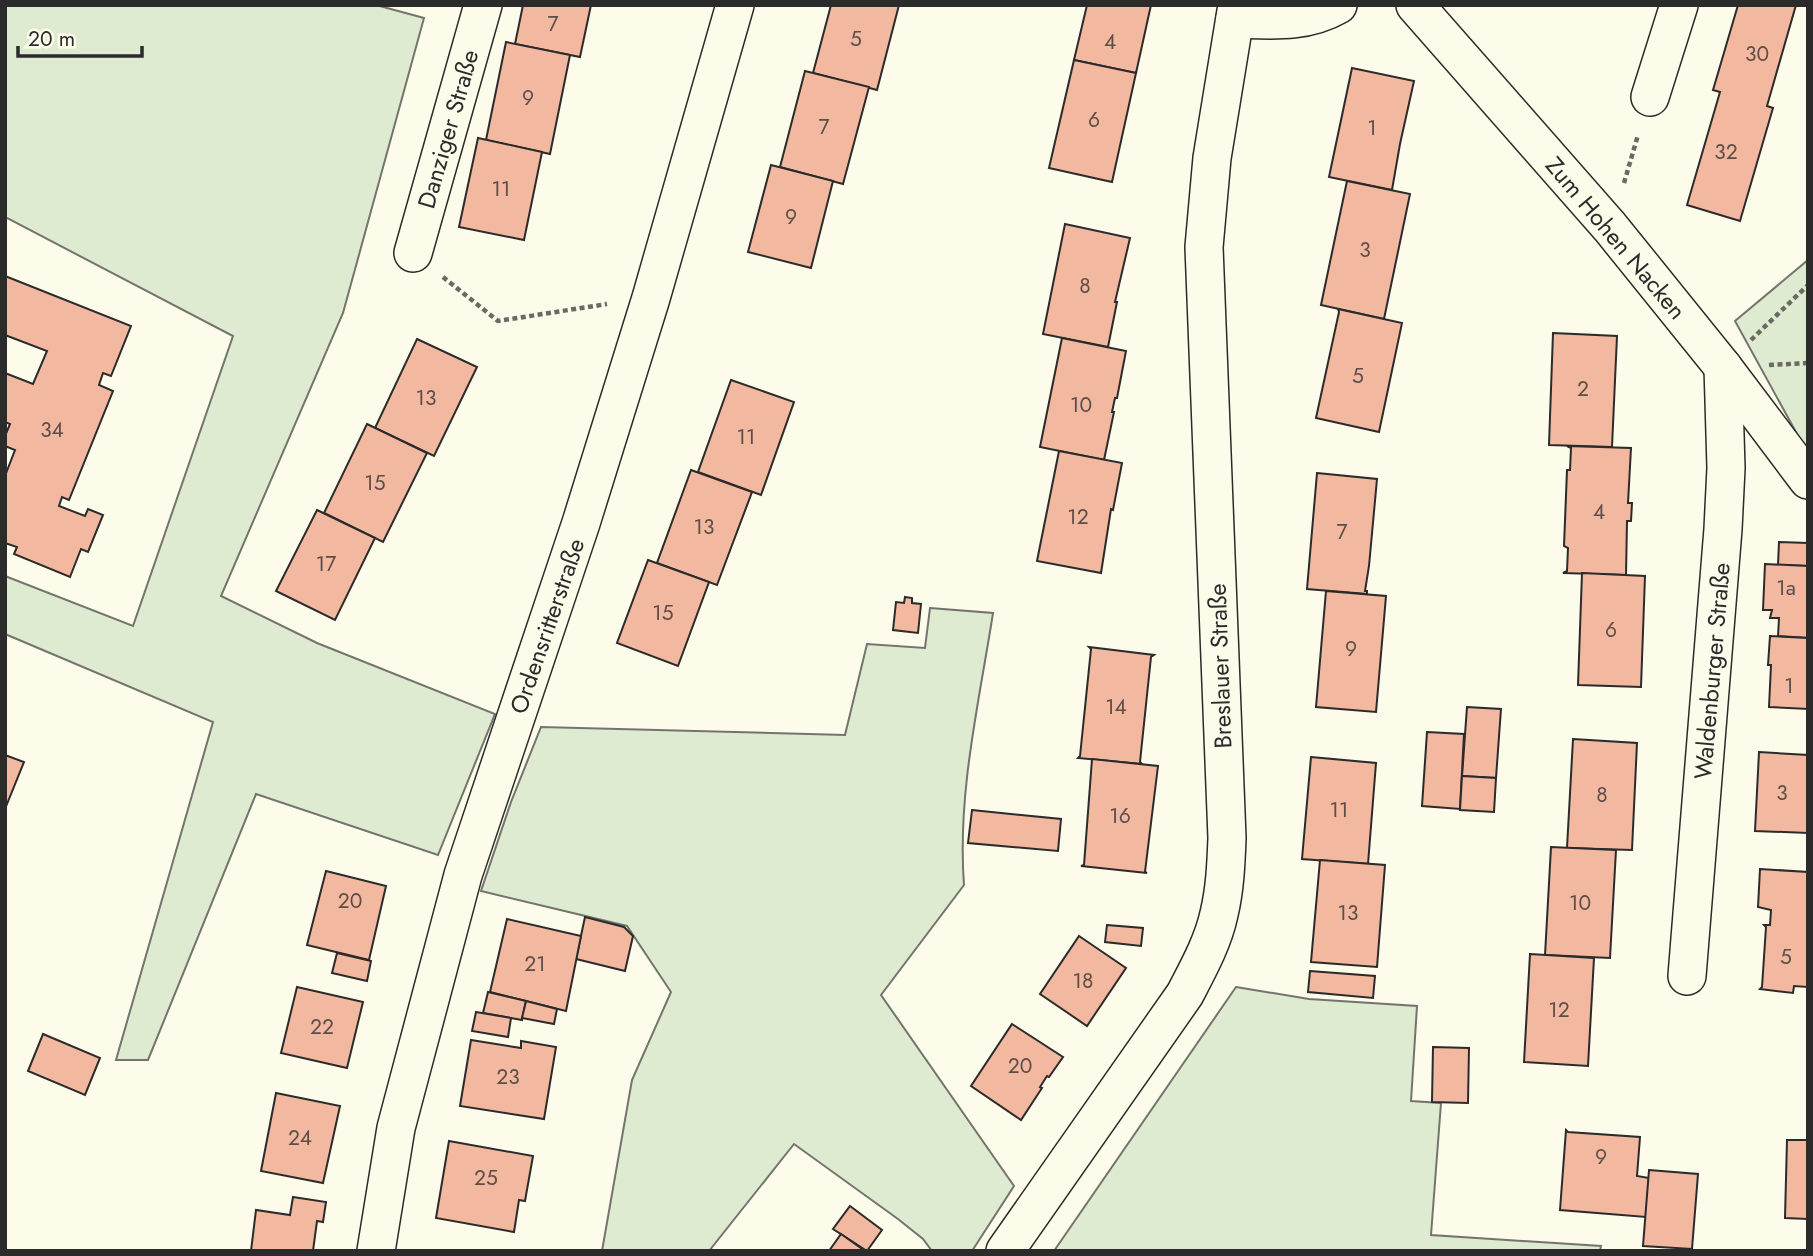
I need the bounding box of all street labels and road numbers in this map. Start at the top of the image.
street label: Danziger Straße [409,45,487,213]
street label: Zum Hohen Nacken [1537,149,1695,327]
street label: Ordensritterstraße [501,534,593,718]
street label: Waldenburger Straße [1685,561,1739,781]
street label: Breslauer Straße [1200,583,1240,749]

